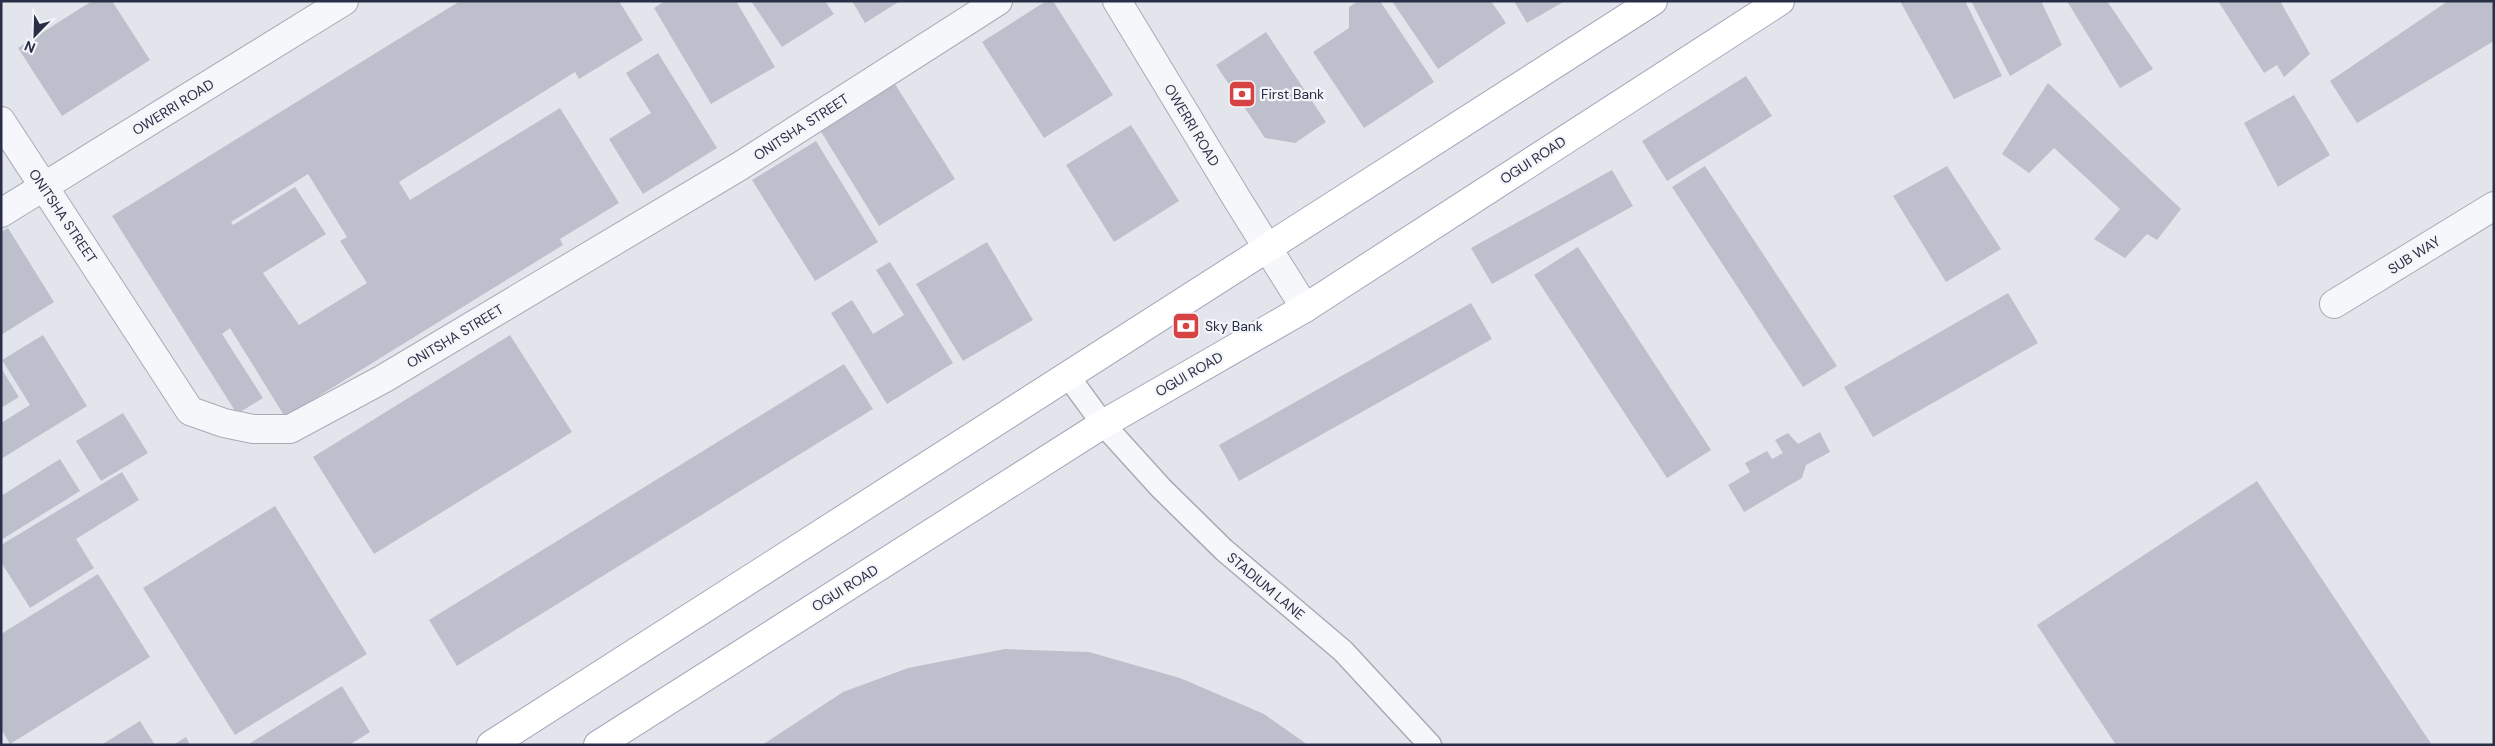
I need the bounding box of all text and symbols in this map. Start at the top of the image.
north arrow [10,10,60,60]
text: N [22,37,38,57]
street label: OWERRI ROAD [129,75,217,139]
bank icon: First Bank [1227,79,1257,109]
street label: OWERRI ROAD [1160,81,1224,169]
place label: First Bank [1261,85,1324,103]
street label: ONITSHA STREET [750,89,852,164]
street label: OGUI ROAD [1497,132,1569,188]
street label: ONITSHA STREET [25,165,101,267]
street label: SUB WAY [2384,232,2444,278]
street label: ONITSHA STREET [403,300,507,372]
bank icon: Sky Bank [1171,311,1201,341]
place label: Sky Bank [1205,317,1263,335]
street label: OGUI ROAD [1152,347,1226,401]
street label: STADIUM LANE [1224,548,1309,624]
street label: OGUI ROAD [808,560,882,616]

